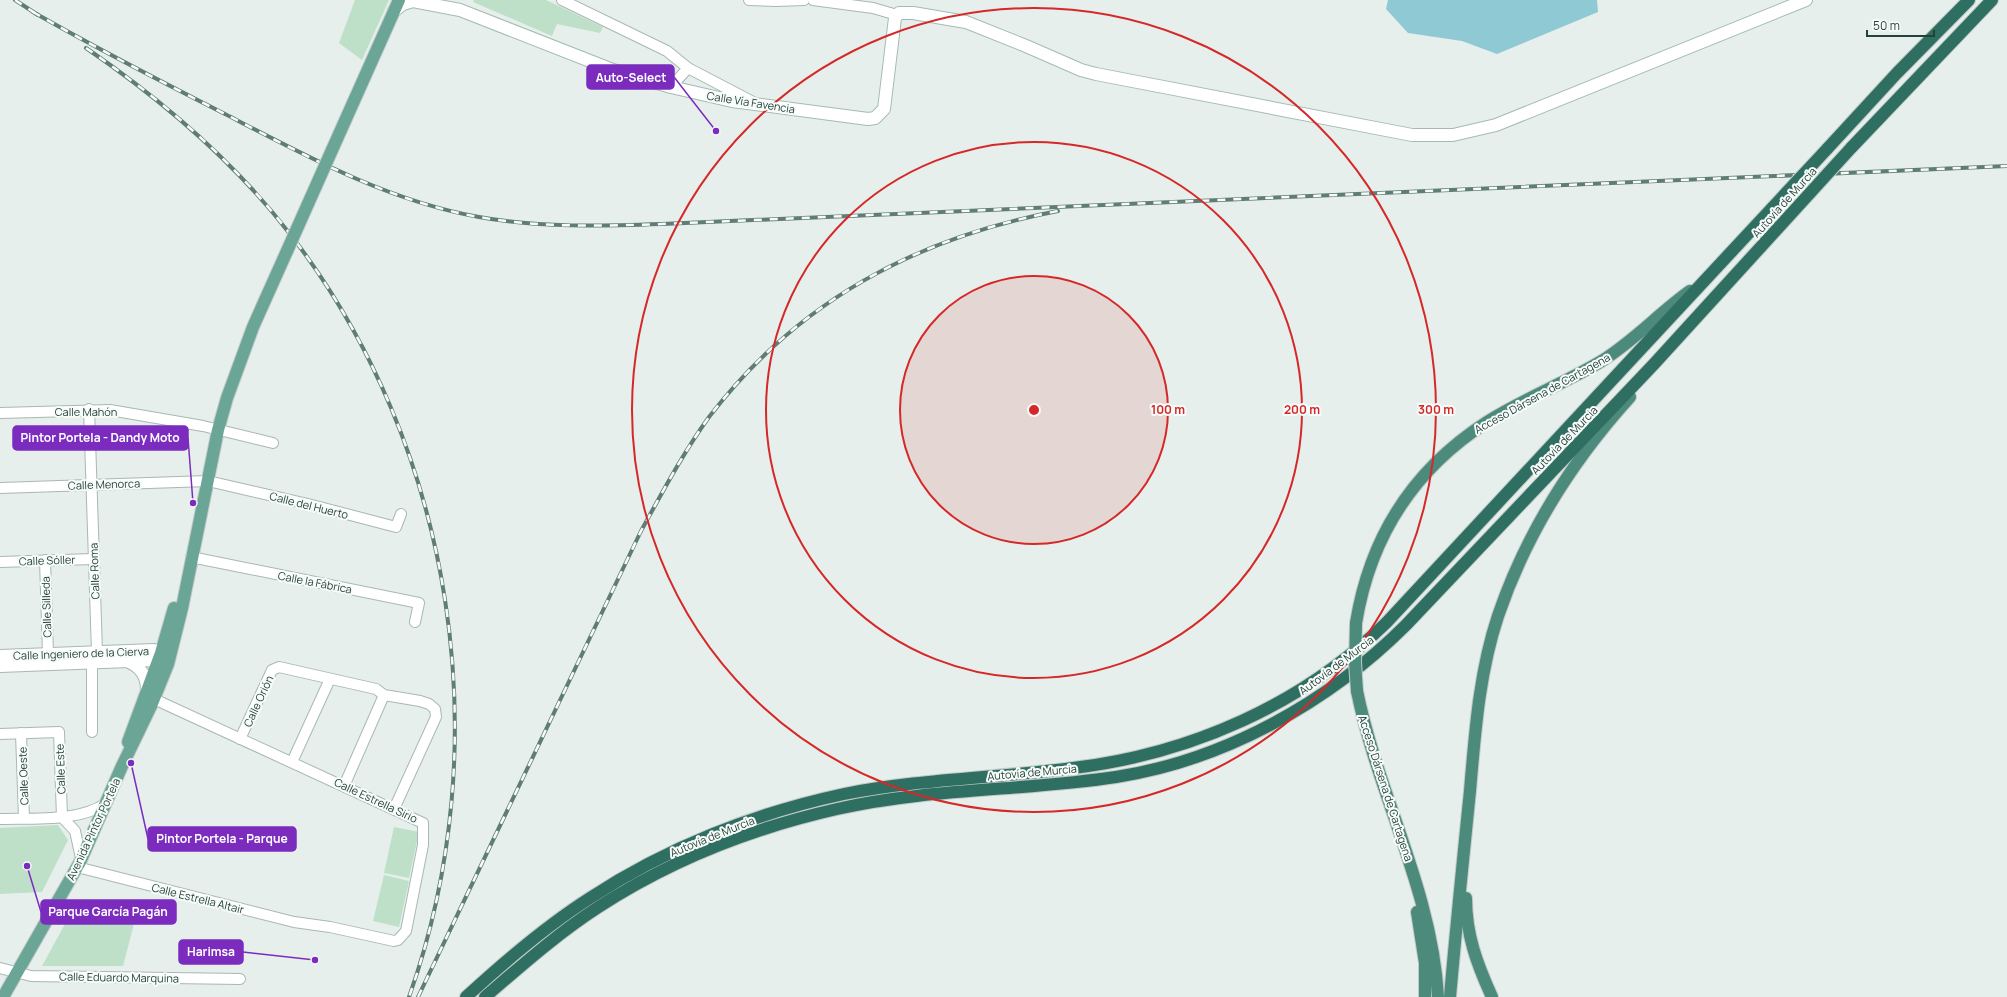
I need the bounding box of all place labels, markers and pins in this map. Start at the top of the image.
callout: Auto-Select [587,65,674,89]
centre of rings [1027,403,1041,417]
callout: Pintor Portela - Dandy Moto [13,426,188,450]
callout: Pintor Portela - Parque [148,827,296,851]
callout: Parque García Pagán [41,900,176,924]
callout: Harimsa [179,940,243,964]

